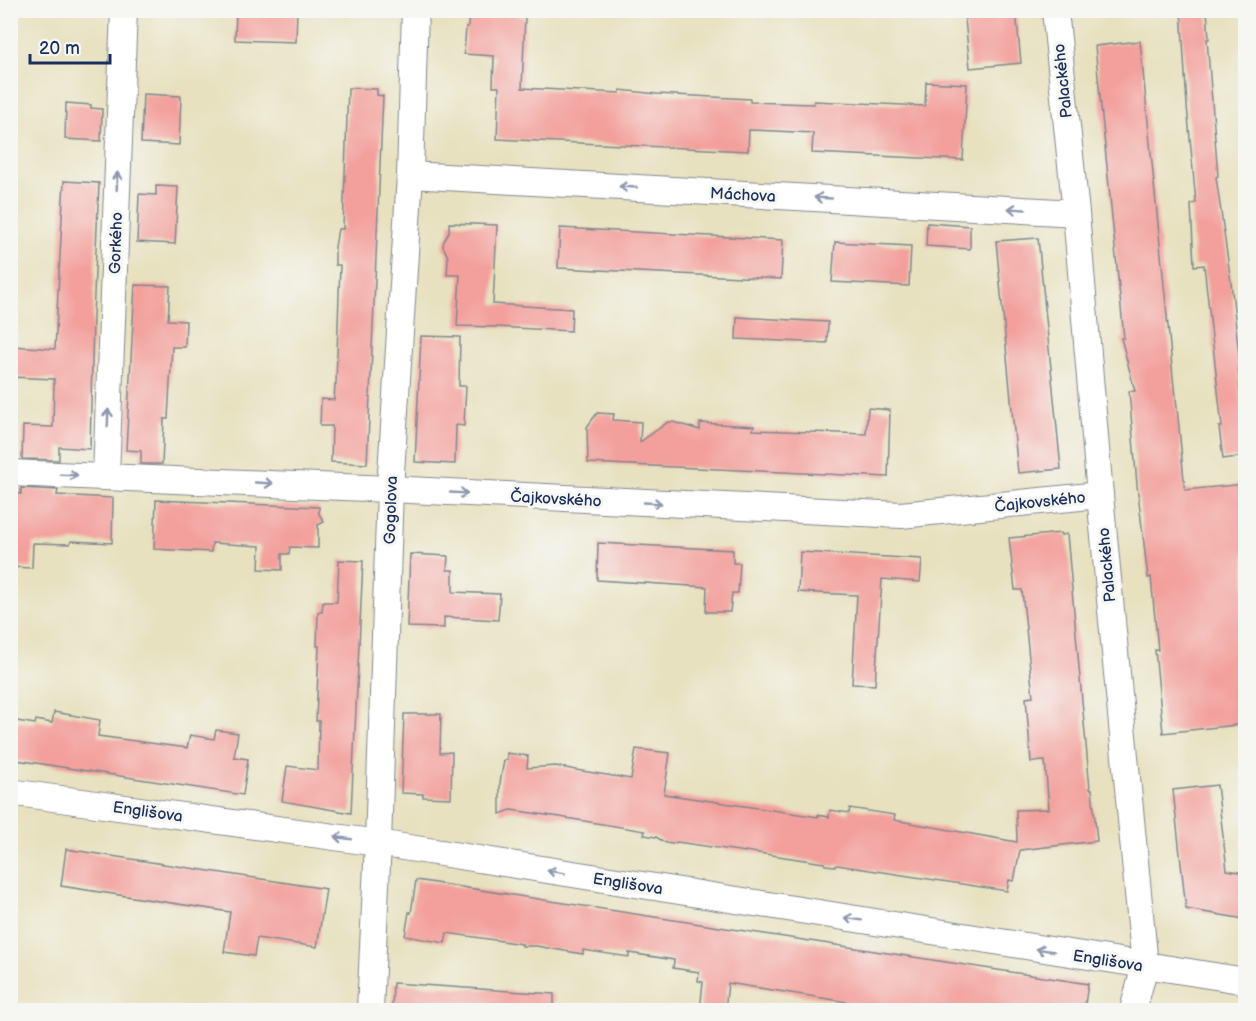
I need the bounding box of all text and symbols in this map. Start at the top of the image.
scale bar [30,27,110,65]
text: 20 m [39,38,80,59]
street label: Palackého [1050,43,1077,119]
one-way arrow [112,171,123,191]
one-way arrow [618,182,638,193]
street label: Máchova [710,184,776,207]
one-way arrow [813,193,833,204]
one-way arrow [1008,204,1028,215]
street label: Gorkého [106,212,127,274]
one-way arrow [102,408,114,428]
one-way arrow [58,469,78,481]
street label: Gogolova [381,476,402,545]
one-way arrow [253,478,273,489]
street label: Čajkovského [510,486,602,511]
street label: Čajkovského [993,486,1087,517]
one-way arrow [448,487,468,498]
one-way arrow [643,497,663,508]
street label: Palackého [1095,527,1120,603]
street label: Englišova [112,798,184,827]
one-way arrow [334,833,353,844]
one-way arrow [547,866,567,877]
street label: Englišova [591,870,664,899]
one-way arrow [843,913,863,924]
one-way arrow [1036,944,1056,955]
street label: Englišova [1071,947,1144,976]

